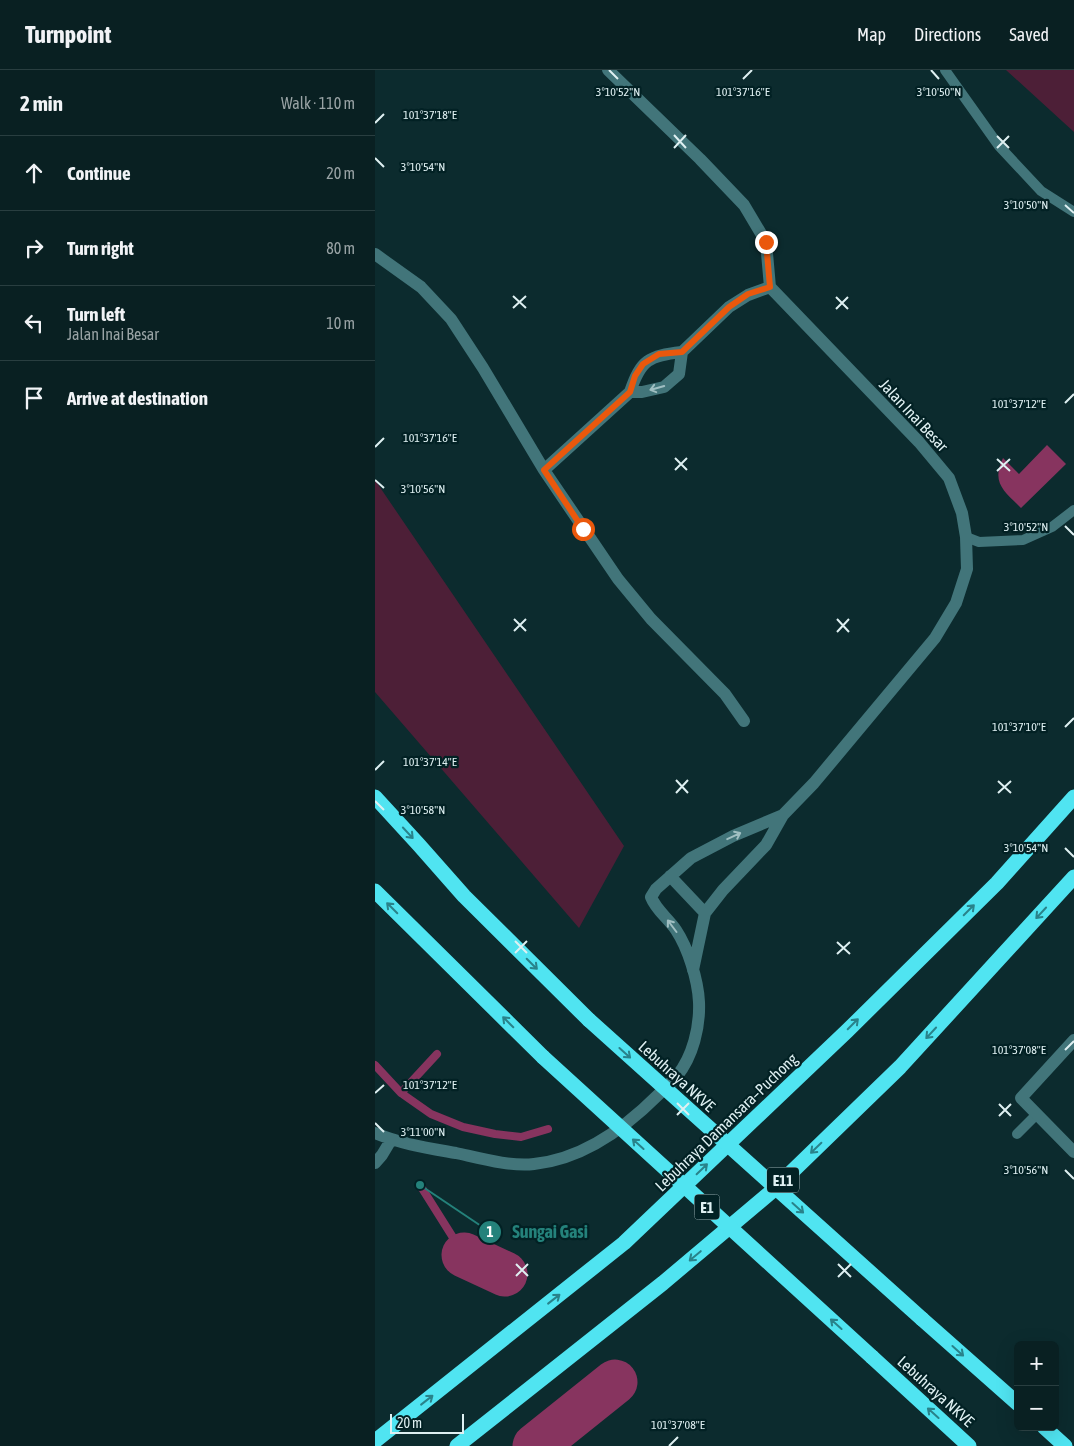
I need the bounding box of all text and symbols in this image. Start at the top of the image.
text: Turnpoint [25,21,111,48]
text: Map [857,24,886,45]
text: Directions [914,24,981,45]
text: Saved [1009,24,1049,45]
text: 3°10'52"N [596,85,640,99]
text: 101°37'16"E [716,85,770,99]
text: 3°10'50"N [917,85,961,99]
text: 2 min [20,91,63,115]
text: Walk · 110 m [281,94,355,112]
text: 101°37'18"E [403,108,457,122]
icon: ahead [20,159,48,187]
text: 3°10'54"N [401,160,445,174]
text: Continue [67,162,131,184]
text: 20 m [326,164,355,182]
text: 3°10'50"N [1004,198,1048,212]
route end [755,231,778,254]
icon: right [20,234,48,262]
text: Turn right [67,237,134,259]
text: 80 m [326,239,355,257]
text: Turn left [67,303,125,325]
icon: left [20,309,48,337]
text: 10 m [326,314,355,332]
text: Jalan Inai Besar [67,325,159,343]
street label: Jalan Inai Besar [876,375,952,455]
icon: arrive [20,384,48,412]
one-way arrow [650,384,666,393]
text: Arrive at destination [67,387,208,409]
text: 101°37'12"E [992,397,1046,411]
text: 101°37'16"E [403,431,457,445]
text: 3°10'56"N [401,482,445,496]
route start [572,518,595,541]
text: 3°10'52"N [1004,520,1048,534]
text: 101°37'10"E [992,720,1046,734]
text: 101°37'14"E [403,755,457,769]
text: 3°10'58"N [401,803,445,817]
one-way arrow [402,827,414,840]
one-way arrow [726,831,741,840]
text: 3°10'54"N [1004,841,1048,855]
one-way arrow [386,902,399,914]
one-way arrow [963,904,975,916]
one-way arrow [1035,907,1047,920]
one-way arrow [667,920,678,933]
one-way arrow [526,958,538,970]
one-way arrow [502,1016,514,1028]
one-way arrow [847,1018,860,1030]
one-way arrow [925,1026,937,1039]
street label: Lebuhraya NKVE [634,1037,719,1116]
text: 101°37'08"E [992,1043,1046,1057]
one-way arrow [618,1047,631,1058]
street label: Lebuhraya Damansara–Puchong [651,1049,801,1195]
text: 101°37'12"E [403,1078,457,1092]
text: 3°11'00"N [401,1125,445,1139]
one-way arrow [632,1138,645,1149]
one-way arrow [810,1142,822,1154]
one-way arrow [696,1163,709,1175]
text: 3°10'56"N [1004,1163,1048,1177]
road number: E11 [767,1168,799,1192]
road number: E1 [695,1194,719,1220]
one-way arrow [792,1202,805,1214]
callout: Sungai Gasi [478,1216,598,1249]
text: Sungai Gasi [512,1221,588,1242]
text: 1 [486,1223,494,1240]
one-way arrow [689,1250,702,1261]
one-way arrow [547,1294,561,1304]
one-way arrow [829,1318,842,1330]
map controls [1014,1341,1059,1431]
button: + [1014,1341,1059,1386]
one-way arrow [952,1345,965,1357]
street label: Lebuhraya NKVE [893,1352,978,1431]
button: − [1014,1386,1059,1431]
one-way arrow [420,1395,434,1405]
one-way arrow [927,1407,940,1419]
scale bar [390,1411,464,1434]
text: 20 m [397,1415,422,1431]
text: 101°37'08"E [651,1418,705,1432]

